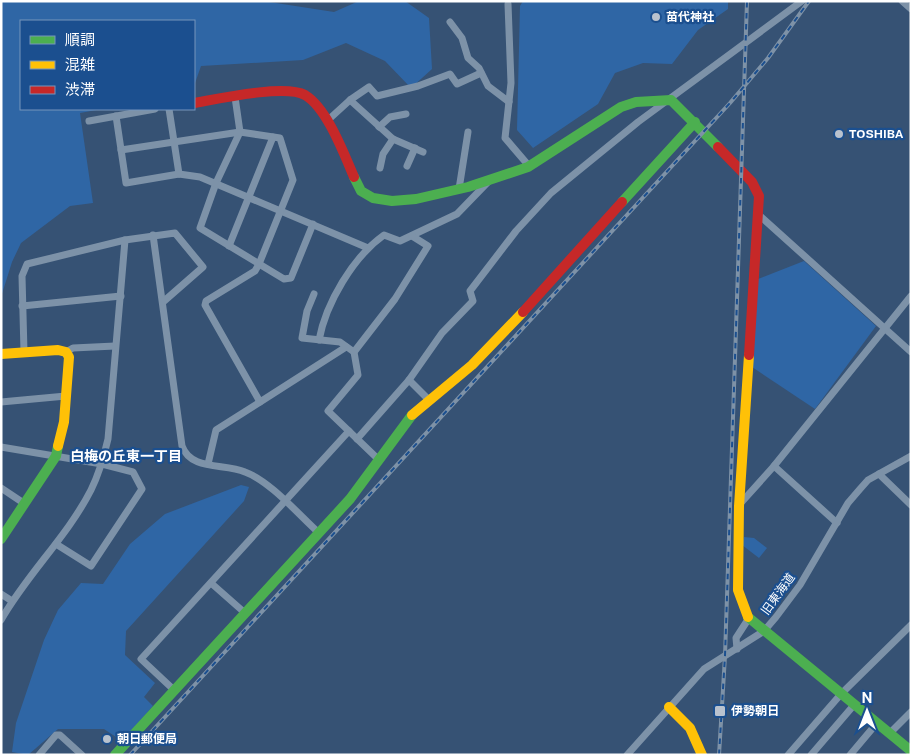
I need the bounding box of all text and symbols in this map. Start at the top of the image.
place label: 苗代神社 [666,10,714,24]
marker: 苗代神社 [650,11,662,23]
legend [20,20,195,110]
text: 順調 [65,31,95,48]
text: 混雑 [65,56,95,73]
text: 渋滞 [65,81,95,98]
place label: TOSHIBA [849,127,904,141]
marker: TOSHIBA [833,128,845,140]
district label: 白梅の丘東一丁目 [70,448,182,464]
street label: 旧東海道 [758,570,798,618]
north arrow [842,686,892,736]
text: N [862,690,872,706]
marker: 伊勢朝日 [713,704,727,718]
place label: 伊勢朝日 [731,704,779,718]
place label: 朝日郵便局 [117,732,177,746]
marker: 朝日郵便局 [101,733,113,745]

